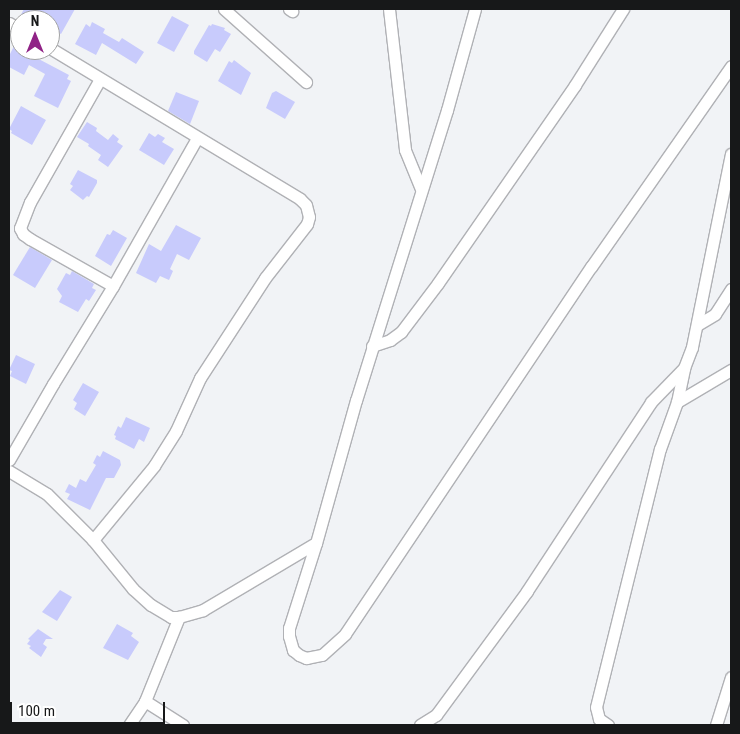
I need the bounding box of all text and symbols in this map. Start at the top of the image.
north arrow [10,10,60,60]
text: N [31,13,39,29]
scale bar [12,692,168,724]
text: 100 m [18,702,55,720]

